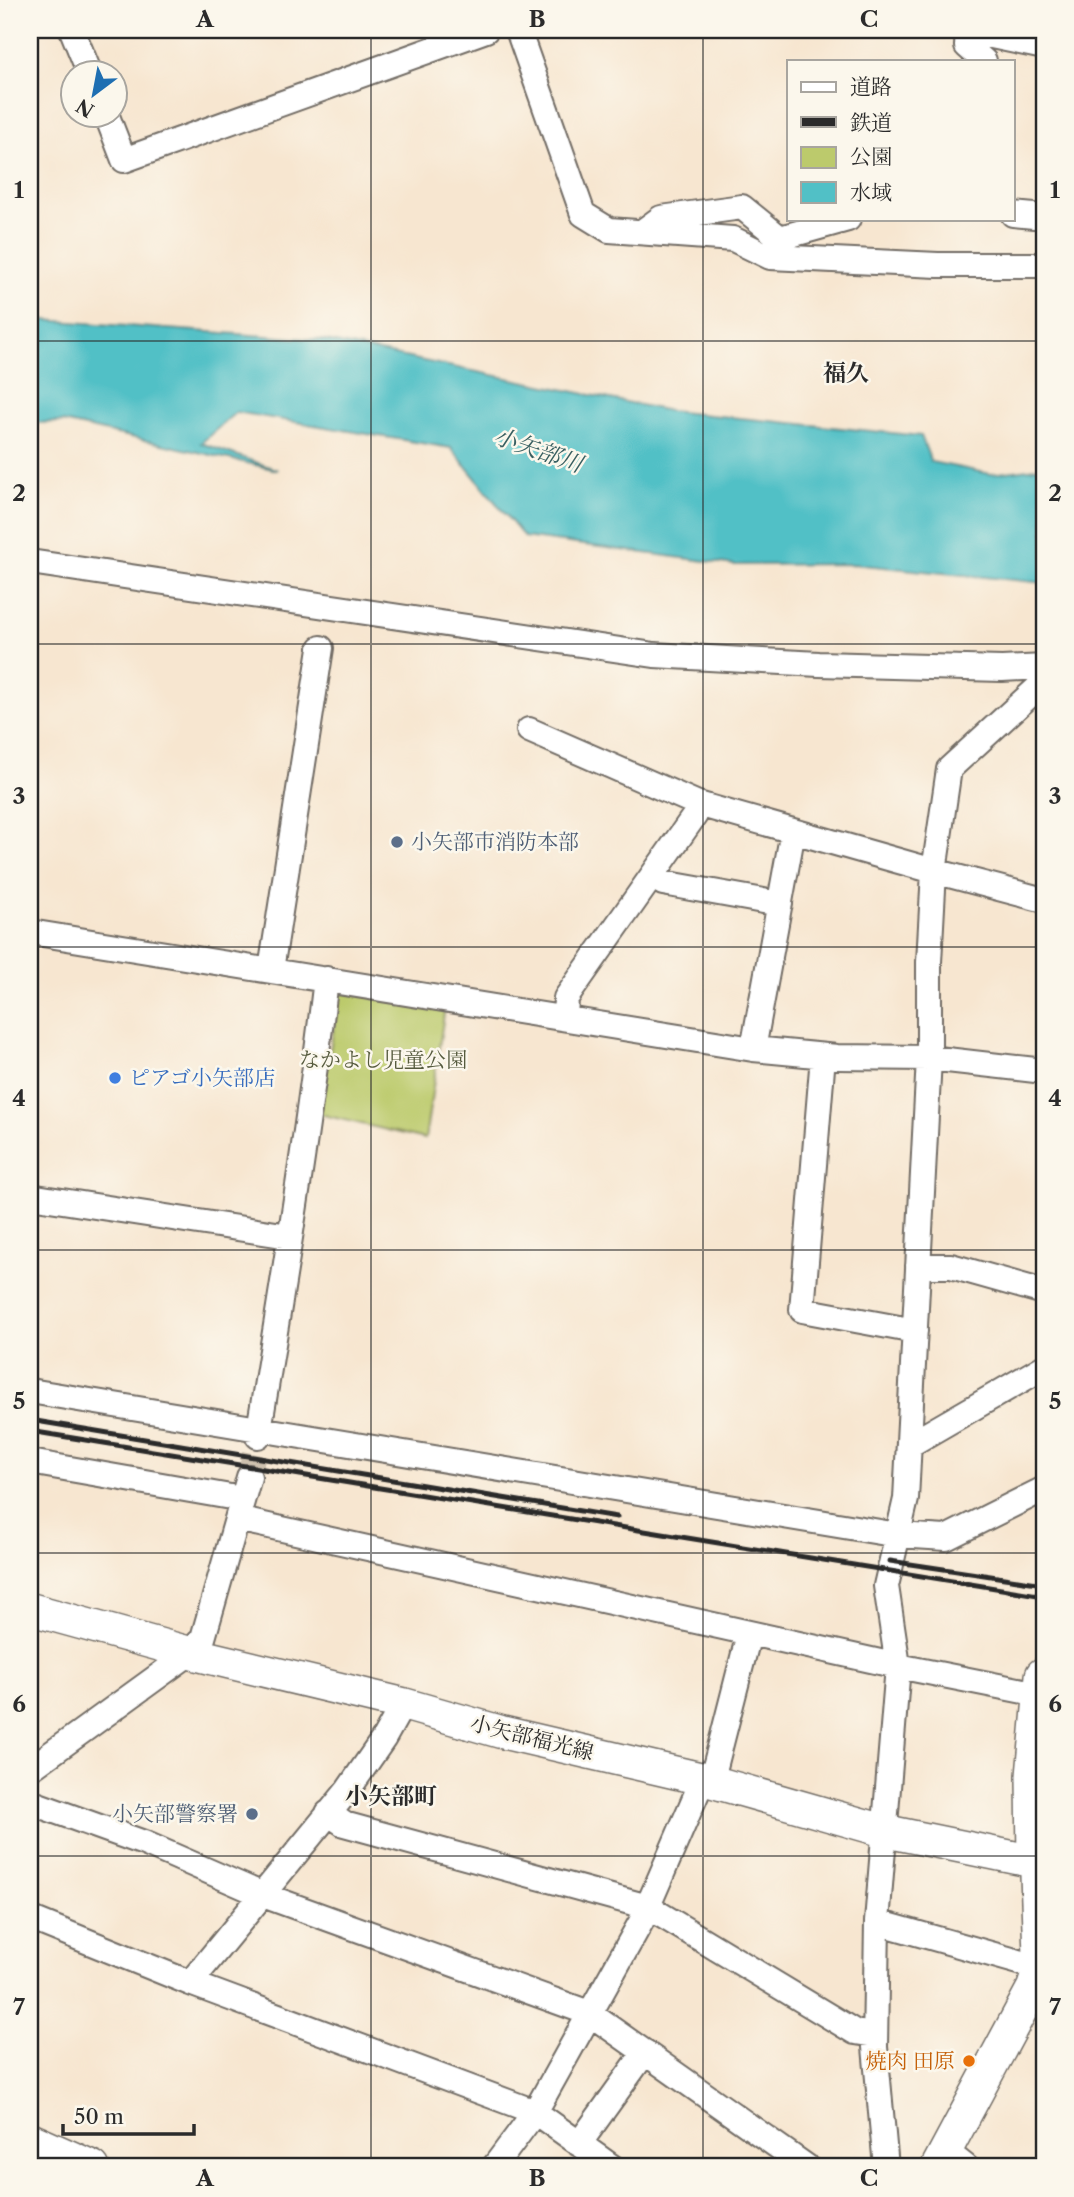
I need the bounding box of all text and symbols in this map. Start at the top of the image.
text: A [195,5,215,33]
text: B [528,5,546,33]
text: C [860,5,878,33]
north arrow [60,60,130,130]
legend [787,60,1014,220]
text: 道路 [850,74,892,99]
text: N [72,94,98,122]
text: 鉄道 [850,110,892,135]
text: 公園 [850,144,892,169]
text: 1 [14,176,25,204]
text: 1 [1050,176,1061,204]
text: 水域 [850,180,892,205]
district label: 福久 [823,359,869,387]
water label: 小矢部川 [490,422,589,479]
text: 2 [12,479,26,507]
text: 2 [1048,479,1062,507]
text: 3 [13,782,26,810]
text: 3 [1049,782,1062,810]
place label: 小矢部市消防本部 [411,829,579,854]
marker: 小矢部市消防本部 [389,834,405,850]
park label: なかよし児童公園 [299,1047,467,1072]
place label: ピアゴ小矢部店 [129,1065,275,1090]
marker: ピアゴ小矢部店 [107,1070,123,1086]
text: 4 [12,1084,26,1112]
text: 4 [1048,1084,1062,1112]
text: 5 [13,1387,25,1415]
text: 5 [1049,1387,1061,1415]
text: 6 [12,1690,26,1718]
text: 6 [1048,1690,1062,1718]
street label: 小矢部福光線 [468,1710,596,1765]
district label: 小矢部町 [345,1782,437,1810]
place label: 小矢部警察署 [112,1801,238,1826]
marker: 小矢部警察署 [244,1806,260,1822]
text: 7 [13,1993,25,2021]
text: 7 [1049,1993,1061,2021]
place label: 焼肉 田原 [865,2048,955,2073]
marker: 焼肉 田原 [961,2053,977,2069]
scale bar [63,2092,194,2136]
text: 50 m [74,2104,124,2129]
text: A [195,2164,215,2192]
text: B [528,2164,546,2192]
text: C [860,2164,878,2192]

